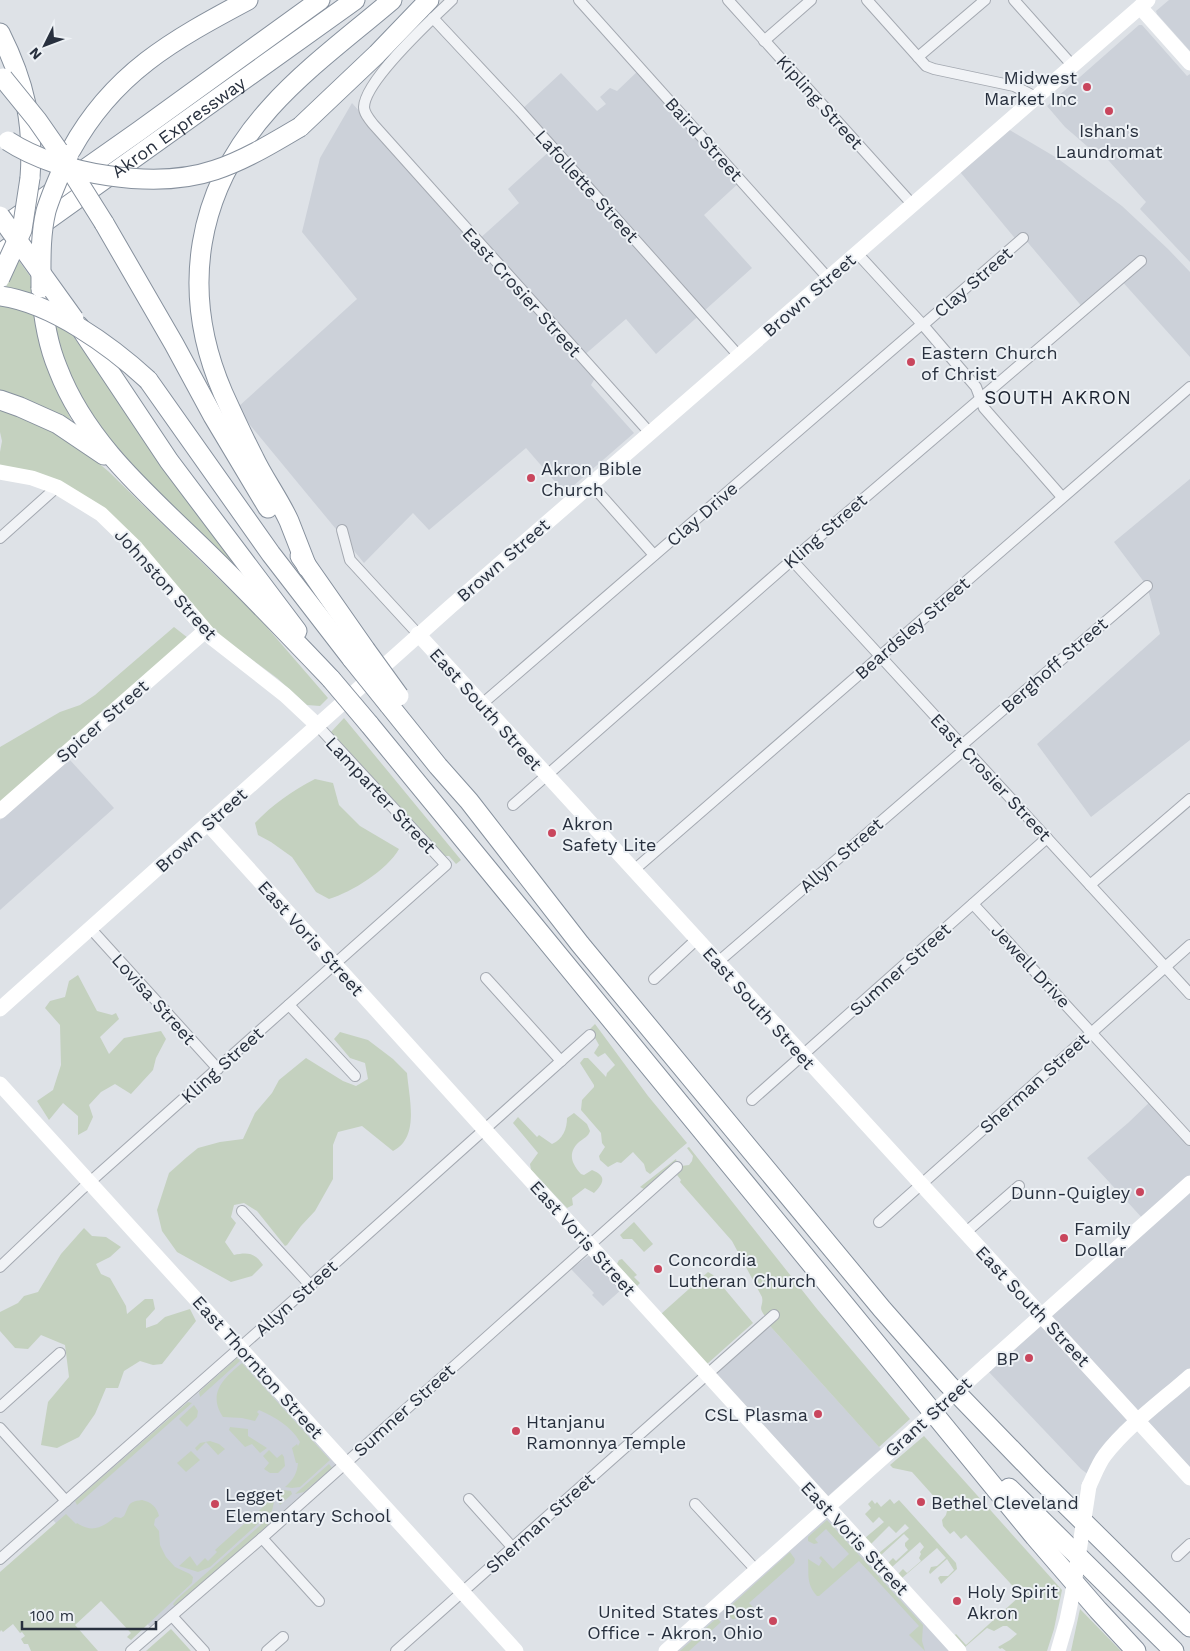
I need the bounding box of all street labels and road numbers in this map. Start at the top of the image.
street label: Kipling Street [772,51,868,154]
street label: Akron Expressway [107,71,250,181]
street label: Baird Street [661,93,747,186]
street label: Lafollette Street [531,125,643,247]
street label: East Crosier Street [458,223,586,361]
street label: Clay Street [930,242,1017,322]
street label: Brown Street [758,249,860,341]
street label: Clay Drive [662,477,742,551]
street label: Kling Street [779,489,871,573]
street label: Brown Street [452,514,554,606]
street label: Johnston Street [111,524,222,644]
street label: Beardsley Street [850,572,974,683]
street label: Berghoff Street [996,613,1112,717]
street label: East South Street [426,644,547,775]
street label: Spicer Street [52,675,153,767]
street label: East Crosier Street [926,709,1056,846]
street label: Lamparter Street [322,732,441,858]
street label: Brown Street [151,783,251,877]
street label: Allyn Street [795,813,887,897]
street label: East Voris Street [254,876,369,1000]
street label: Sumner Street [845,918,955,1020]
street label: Jewell Drive [987,920,1075,1012]
street label: East South Street [699,943,820,1074]
street label: Lovisa Street [108,949,201,1049]
street label: Kling Street [177,1022,268,1107]
street label: Sherman Street [975,1028,1093,1137]
street label: East Voris Street [526,1176,641,1300]
street label: East South Street [972,1241,1095,1371]
street label: Allyn Street [251,1255,342,1340]
street label: East Thornton Street [188,1291,328,1443]
street label: Sumner Street [349,1359,459,1461]
street label: Grant Street [880,1372,976,1461]
street label: Sherman Street [481,1468,599,1577]
street label: East Voris Street [797,1477,913,1600]

